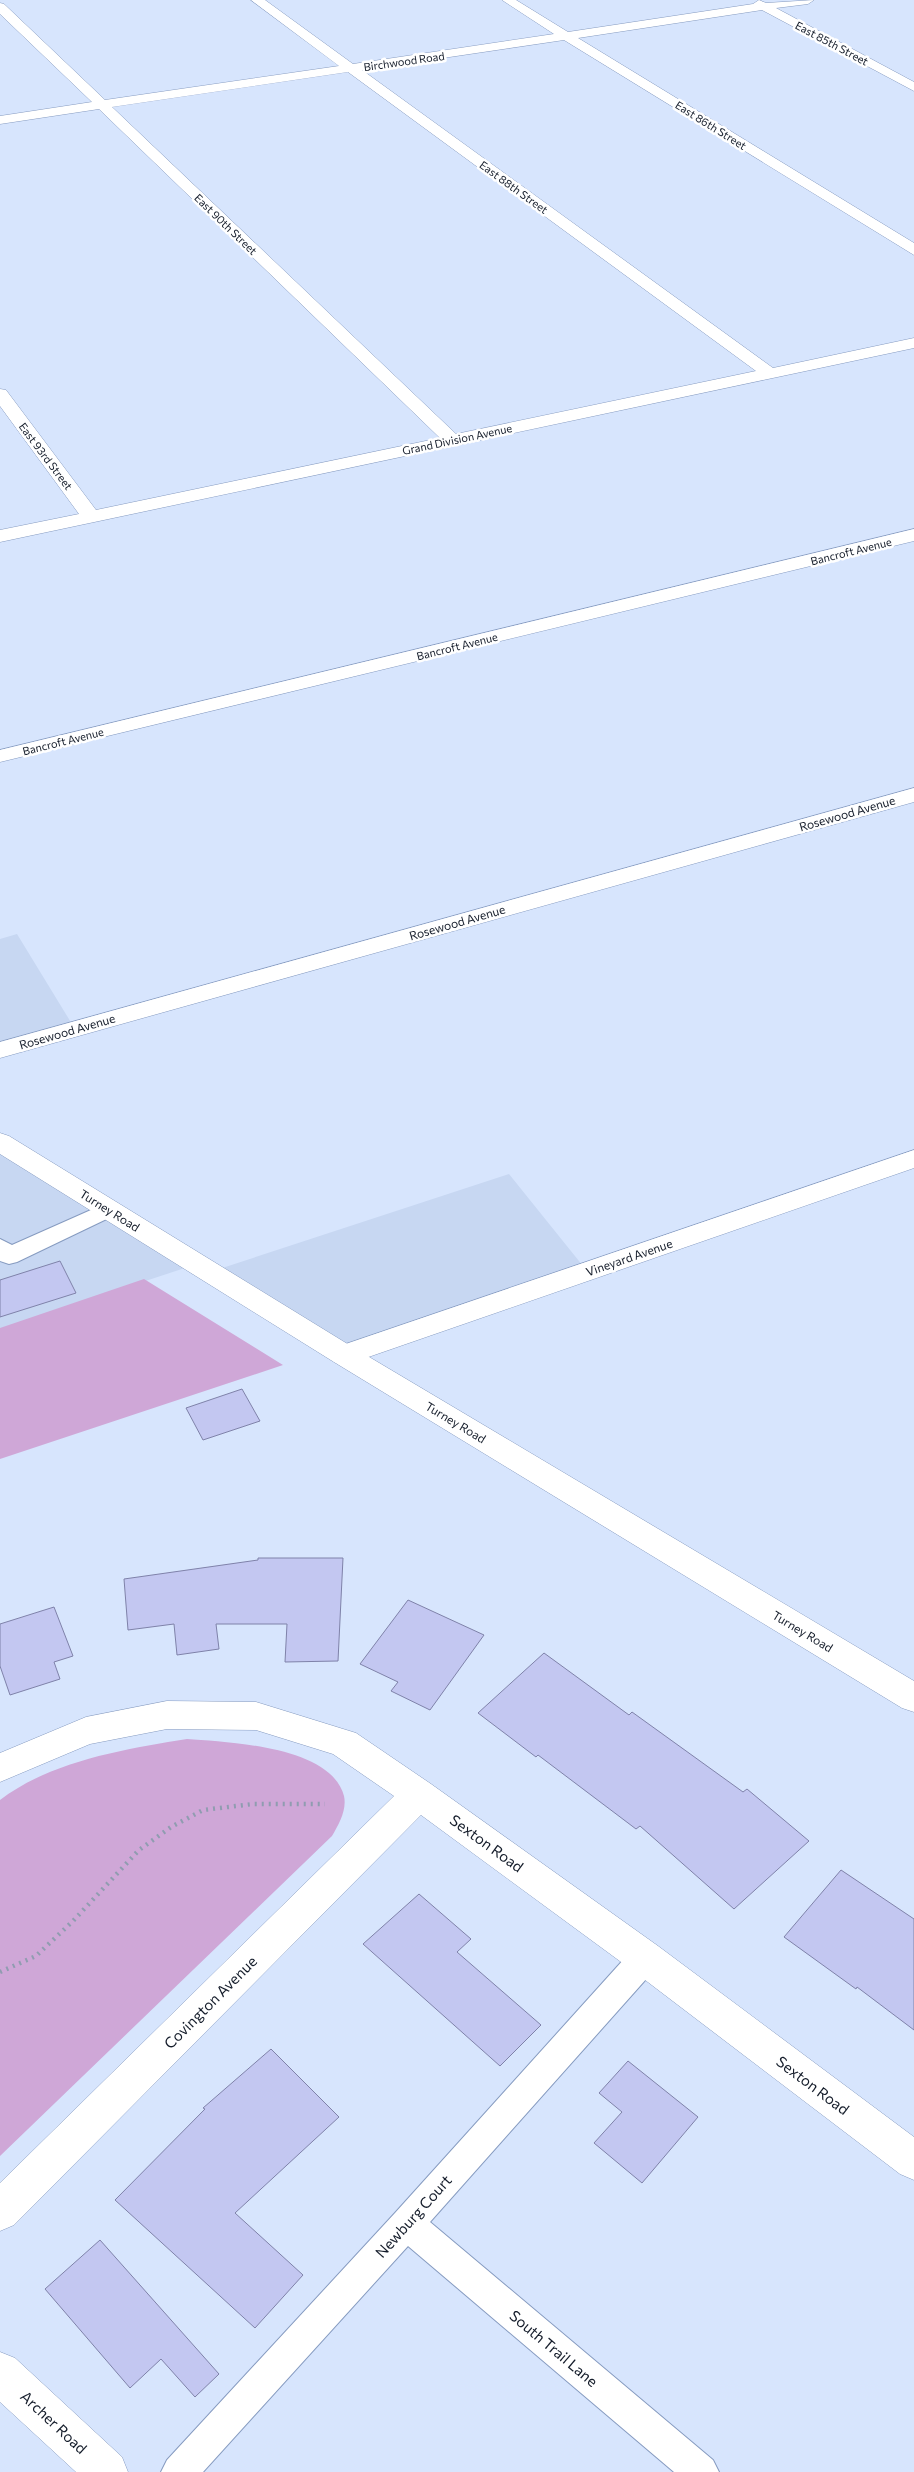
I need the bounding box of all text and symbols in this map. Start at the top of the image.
street label: East 85th Street [793,18,871,68]
street label: Birchwood Road [363,49,445,73]
street label: East 86th Street [673,98,749,152]
street label: East 88th Street [477,158,551,216]
street label: East 90th Street [192,191,260,257]
street label: East 93rd Street [17,420,76,492]
street label: Grand Division Avenue [401,421,513,457]
street label: Bancroft Avenue [809,535,893,567]
street label: Bancroft Avenue [415,630,499,662]
street label: Bancroft Avenue [21,725,105,757]
street label: Rosewood Avenue [797,793,897,833]
street label: Rosewood Avenue [407,902,507,942]
street label: Rosewood Avenue [17,1011,117,1051]
street label: Turney Road [78,1186,142,1234]
street label: Vineyard Avenue [584,1236,674,1278]
street label: Turney Road [423,1399,489,1445]
street label: Turney Road [770,1608,836,1654]
street label: Sexton Road [447,1810,527,1876]
street label: Covington Avenue [160,1952,260,2052]
street label: Sexton Road [773,2052,853,2118]
street label: Newburg Court [371,2171,455,2261]
street label: South Trail Lane [506,2306,602,2390]
street label: Archer Road [17,2387,91,2457]

